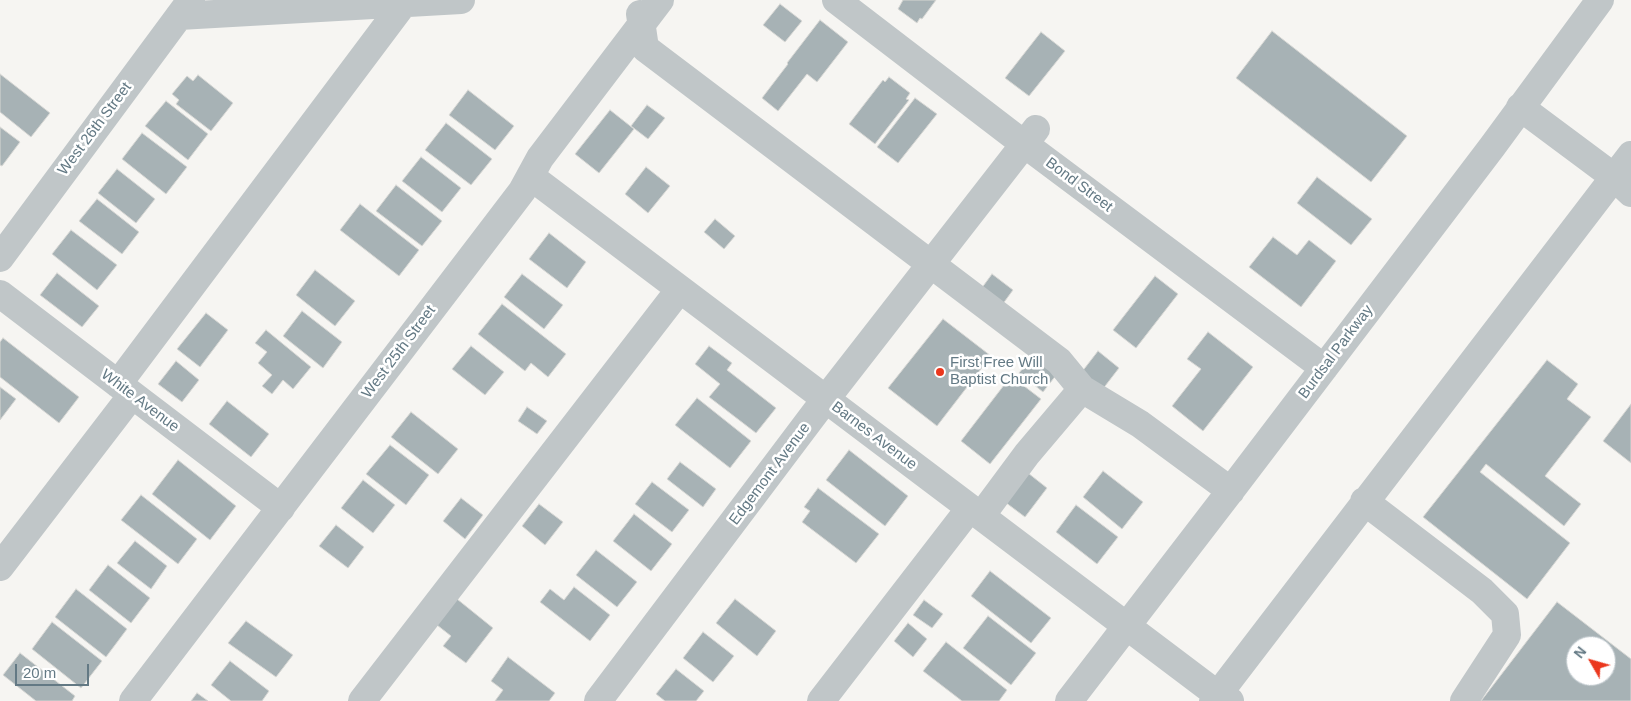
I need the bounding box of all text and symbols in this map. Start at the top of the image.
street label: West 26th Street [54,79,136,179]
street label: Bond Street [1042,154,1116,216]
street label: West 25th Street [358,302,440,402]
street label: Burdsal Parkway [1295,302,1377,402]
place label: First Free Will Baptist Church [950,354,1048,389]
street label: White Avenue [97,366,183,436]
marker: First Free Will Baptist Church [934,366,946,378]
street label: Barnes Avenue [828,398,920,474]
street label: Edgemont Avenue [726,419,814,529]
north arrow [1566,636,1616,686]
text: N [1571,643,1589,661]
scale bar [18,654,91,686]
text: 20 m [23,664,56,681]

